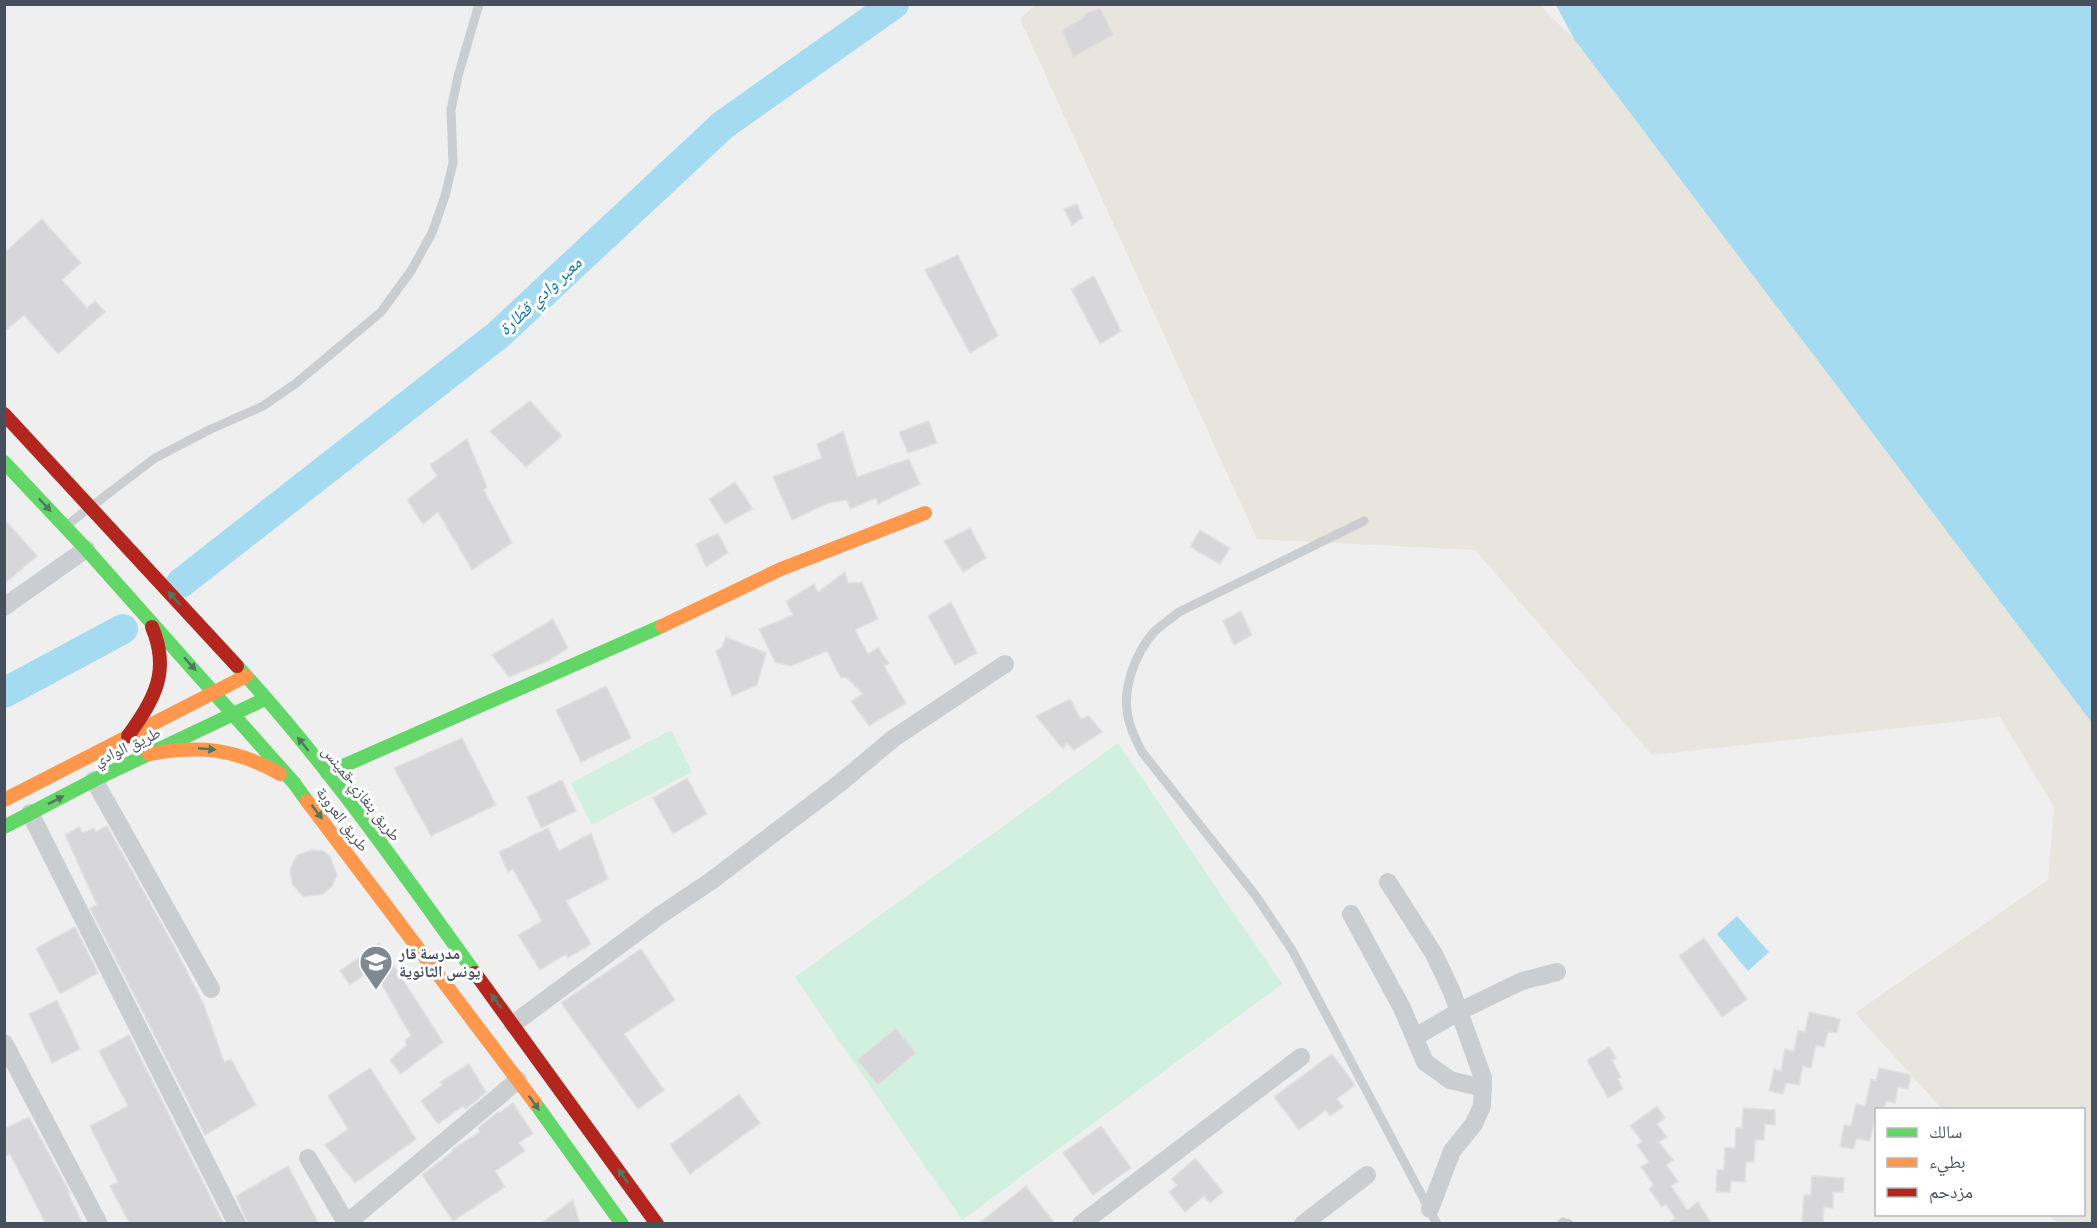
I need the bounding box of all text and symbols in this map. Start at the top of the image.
water label: معبر وادي قطّارة [493,250,589,343]
one-way arrow [37,497,51,511]
one-way arrow [168,591,182,605]
one-way arrow [183,657,197,672]
street label: طريق الوادي [90,721,165,773]
one-way arrow [297,737,310,752]
street label: طريق بنغازي-قمينس [316,740,407,847]
one-way arrow [197,744,216,754]
street label: طريق العروبة [311,782,375,856]
one-way arrow [48,795,65,805]
one-way arrow [310,805,322,820]
place label: مدرسة قار يونس الثانوية [398,942,481,982]
school or university icon: مدرسة قار يونس الثانوية [358,944,394,991]
one-way arrow [490,993,502,1009]
one-way arrow [528,1095,540,1110]
legend [1875,1108,2085,1216]
text: سالك [1929,1119,1962,1144]
text: بطيء [1929,1149,1966,1177]
one-way arrow [617,1168,629,1184]
text: مزدحم [1929,1179,1973,1204]

